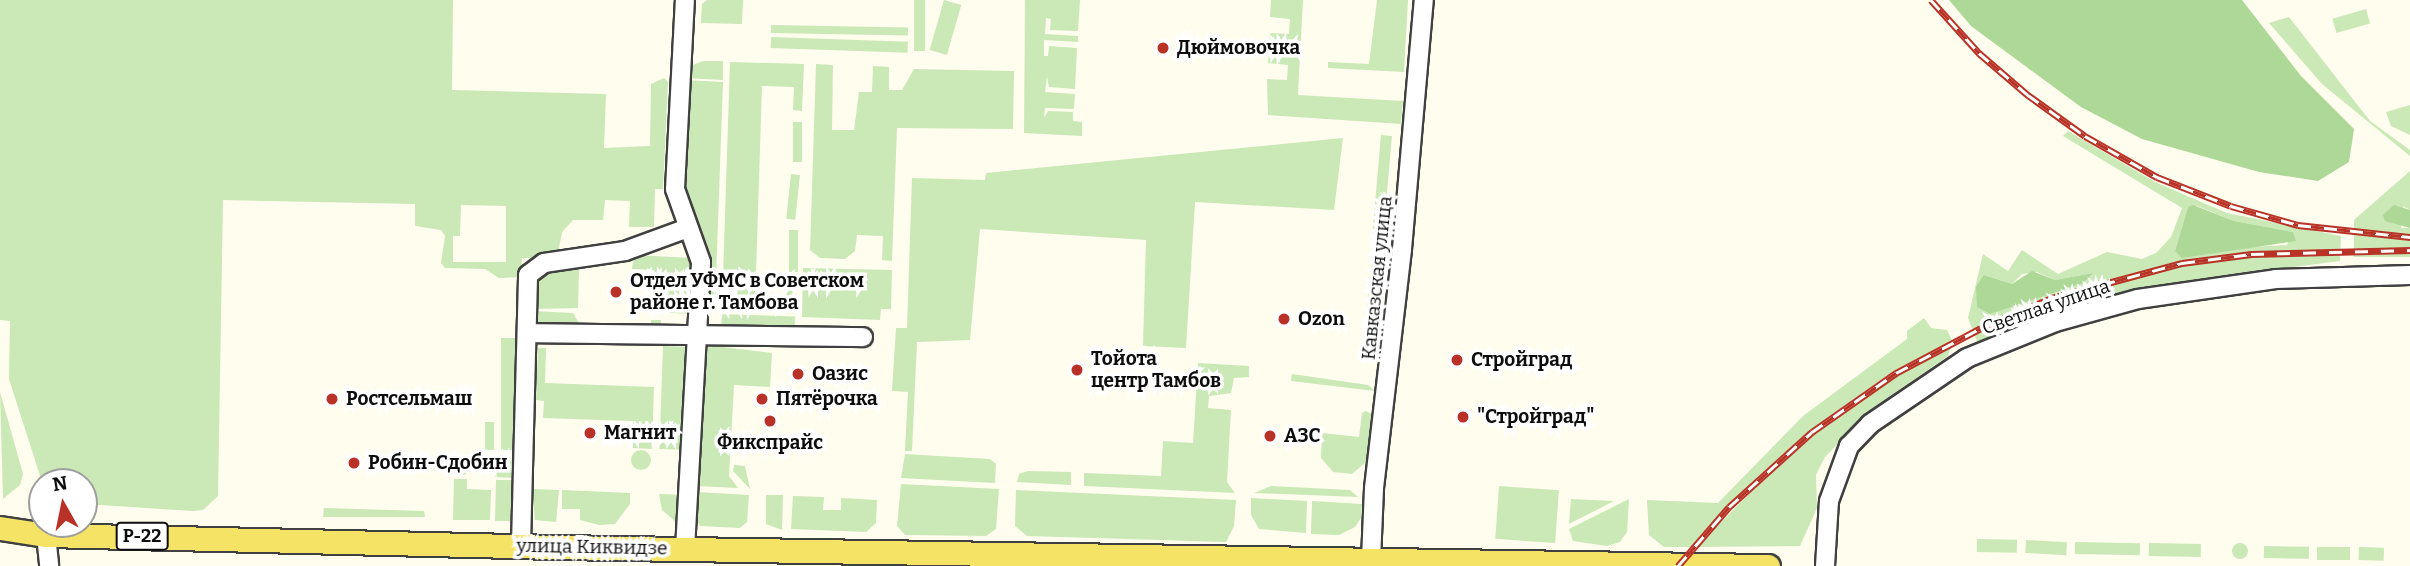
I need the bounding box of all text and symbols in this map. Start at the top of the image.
place label: Дюймовочка [1177,37,1300,59]
marker: Дюймовочка [1155,40,1171,56]
street label: Кавказская улица [1357,195,1397,361]
place label: Отдел УФМС в Советском районе г. Тамбова [630,270,864,314]
street label: Светлая улица [1979,274,2113,340]
marker: Отдел УФМС в Советском районе г. Тамбова [608,284,624,300]
place label: Ozon [1298,308,1345,330]
marker: Ozon [1276,311,1292,327]
place label: Тойота центр Тамбов [1091,348,1221,392]
place label: Стройград [1471,349,1572,371]
marker: Стройград [1449,352,1465,368]
marker: Тойота центр Тамбов [1069,362,1085,378]
place label: Оазис [812,363,868,385]
marker: Оазис [790,366,806,382]
place label: Ростсельмаш [346,388,472,410]
place label: Пятёрочка [776,388,878,410]
marker: Ростсельмаш [324,391,340,407]
marker: Пятёрочка [754,391,770,407]
place label: "Стройград" [1477,406,1594,428]
marker: "Стройград" [1455,409,1471,425]
marker: Фикспрайс [762,413,778,429]
place label: Магнит [604,422,676,444]
marker: Магнит [582,425,598,441]
place label: АЗС [1284,425,1320,447]
marker: АЗС [1262,428,1278,444]
place label: Фикспрайс [717,432,823,454]
place label: Робин-Сдобин [368,452,508,474]
marker: Робин-Сдобин [346,455,362,471]
north arrow [28,468,98,538]
text: N [51,471,69,496]
road number: Р-22 [114,522,170,550]
street label: улица Киквидзе [516,534,668,560]

